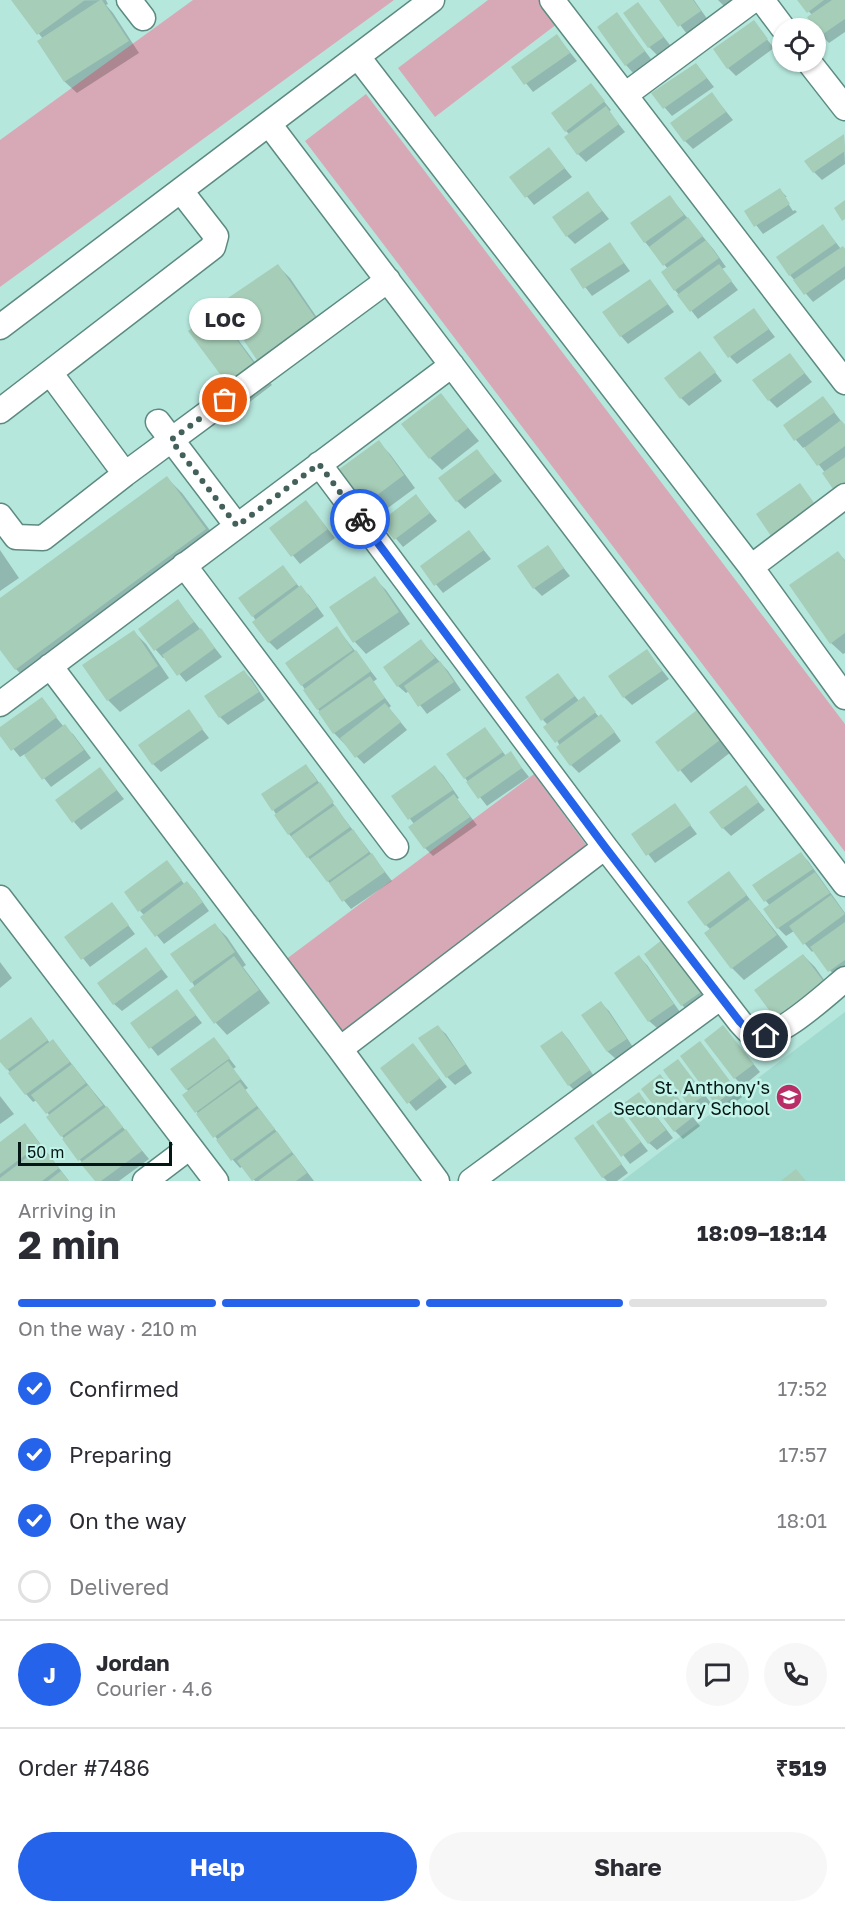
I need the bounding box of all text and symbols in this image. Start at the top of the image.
map controls [772,18,826,72]
button: locate [772,18,826,72]
callout: LOC [189,298,261,340]
text: LOC [205,307,245,331]
pin [199,374,250,425]
icon: bag [208,383,241,416]
courier [330,489,390,549]
icon: bike [344,503,377,536]
pin [740,1010,791,1061]
icon: home [749,1019,782,1052]
place label: St. Anthony's Secondary School [613,1076,770,1119]
school or university icon: St. Anthony's Secondary School [774,1082,804,1112]
scale bar [18,1139,172,1166]
text: 50 m [27,1142,64,1162]
text: Arriving in [18,1198,116,1222]
text: 18:09–18:14 [697,1219,827,1246]
text: 2 min [18,1221,120,1268]
text: On the way · 210 m [18,1316,197,1340]
icon: check [18,1372,51,1405]
text: Confirmed [69,1375,179,1402]
text: 17:52 [778,1376,827,1400]
icon: check [18,1438,51,1471]
text: Preparing [69,1441,172,1468]
text: 17:57 [779,1442,827,1466]
icon: check [18,1504,51,1537]
text: On the way [69,1507,187,1534]
text: 18:01 [777,1508,827,1532]
text: Delivered [69,1573,169,1600]
button: chat [686,1643,749,1706]
button: phone [764,1643,827,1706]
text: Jordan [96,1649,170,1676]
text: J [43,1661,56,1688]
text: Courier · 4.6 [96,1676,213,1700]
text: Order #7486 [18,1754,150,1781]
text: ₹519 [776,1754,827,1781]
button: Help [18,1832,417,1901]
button: Share [429,1832,827,1901]

